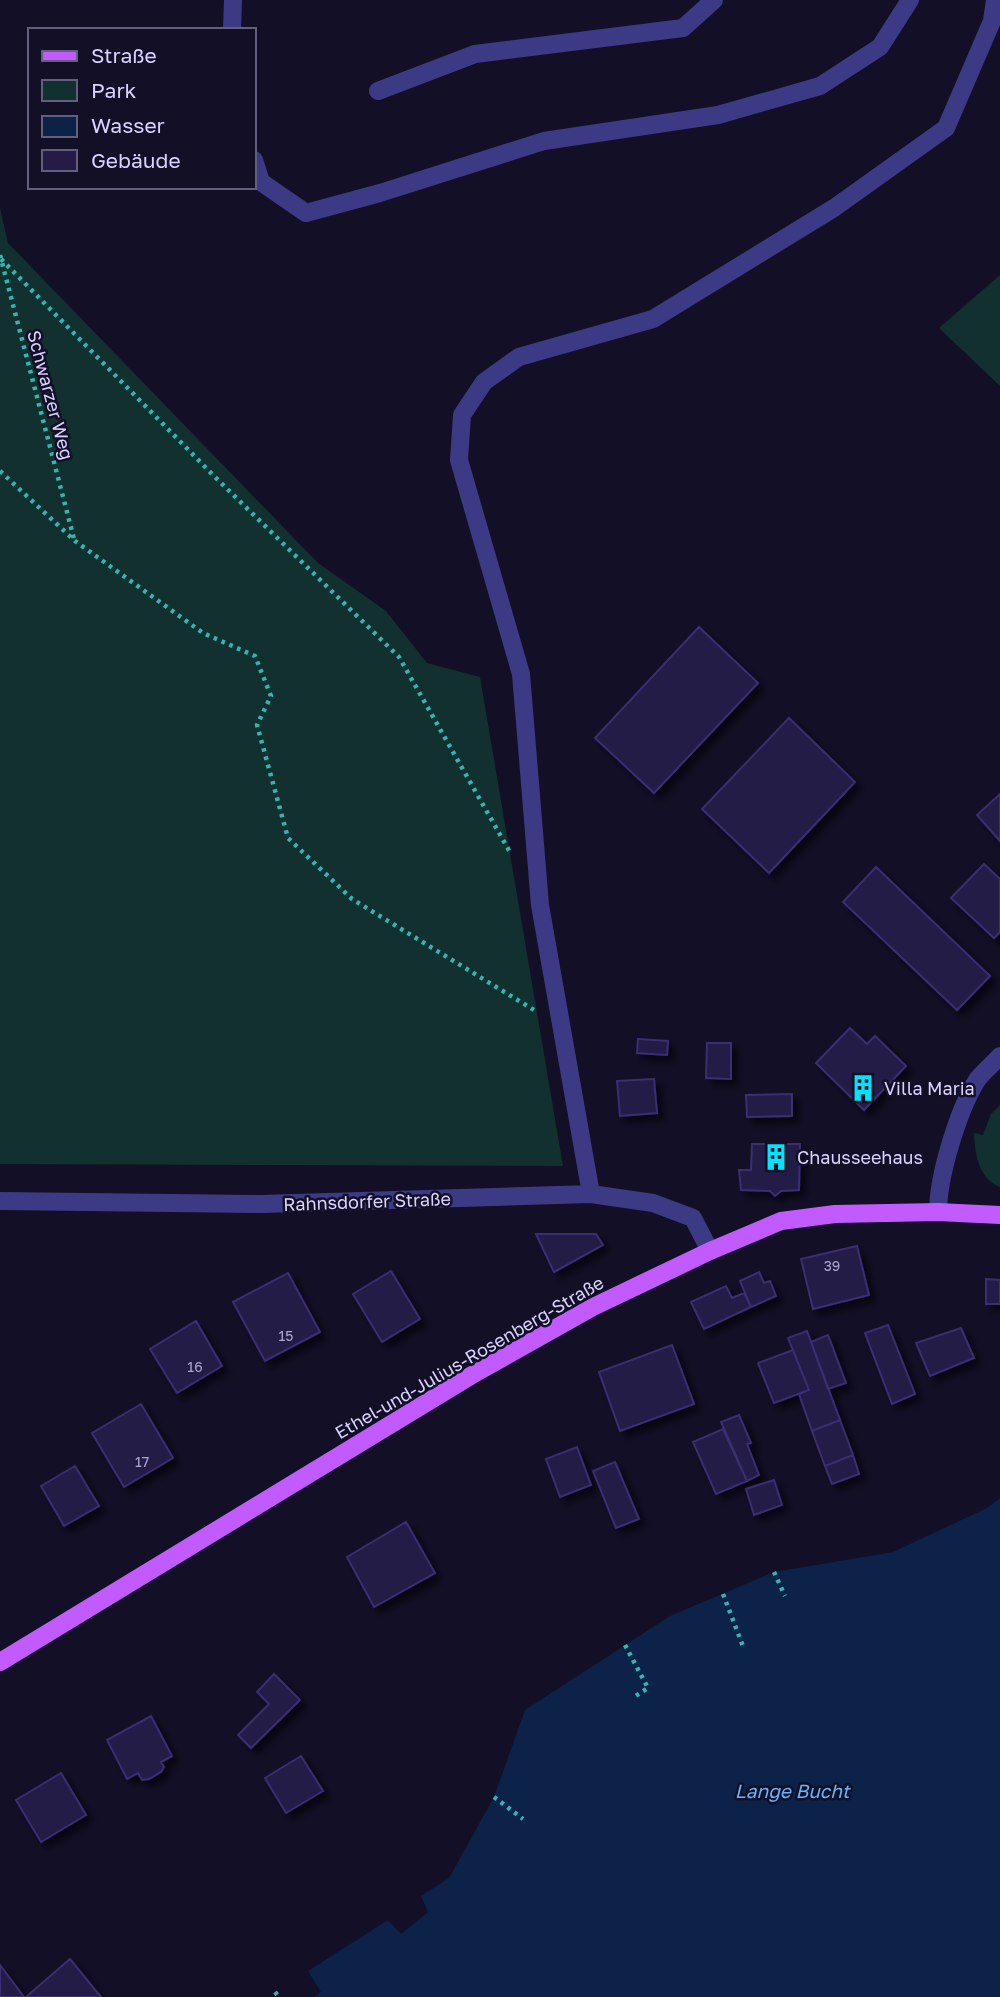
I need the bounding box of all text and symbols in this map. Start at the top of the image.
legend [28,28,256,189]
text: Straße [91,42,157,68]
text: Park [91,77,137,103]
text: Wasser [91,112,165,138]
text: Gebäude [91,147,181,173]
street label: Schwarzer Weg [23,328,79,462]
building icon: Villa Maria [848,1073,878,1103]
place label: Villa Maria [884,1077,975,1099]
building icon: Chausseehaus [761,1142,791,1172]
place label: Chausseehaus [797,1146,923,1168]
street label: Rahnsdorfer Straße [283,1187,451,1215]
house number: 39 [824,1257,840,1274]
street label: Ethel-und-Julius-Rosenberg-Straße [331,1271,607,1443]
house number: 15 [279,1327,293,1344]
house number: 16 [187,1358,203,1375]
house number: 17 [135,1453,149,1470]
water label: Lange Bucht [735,1779,852,1802]

